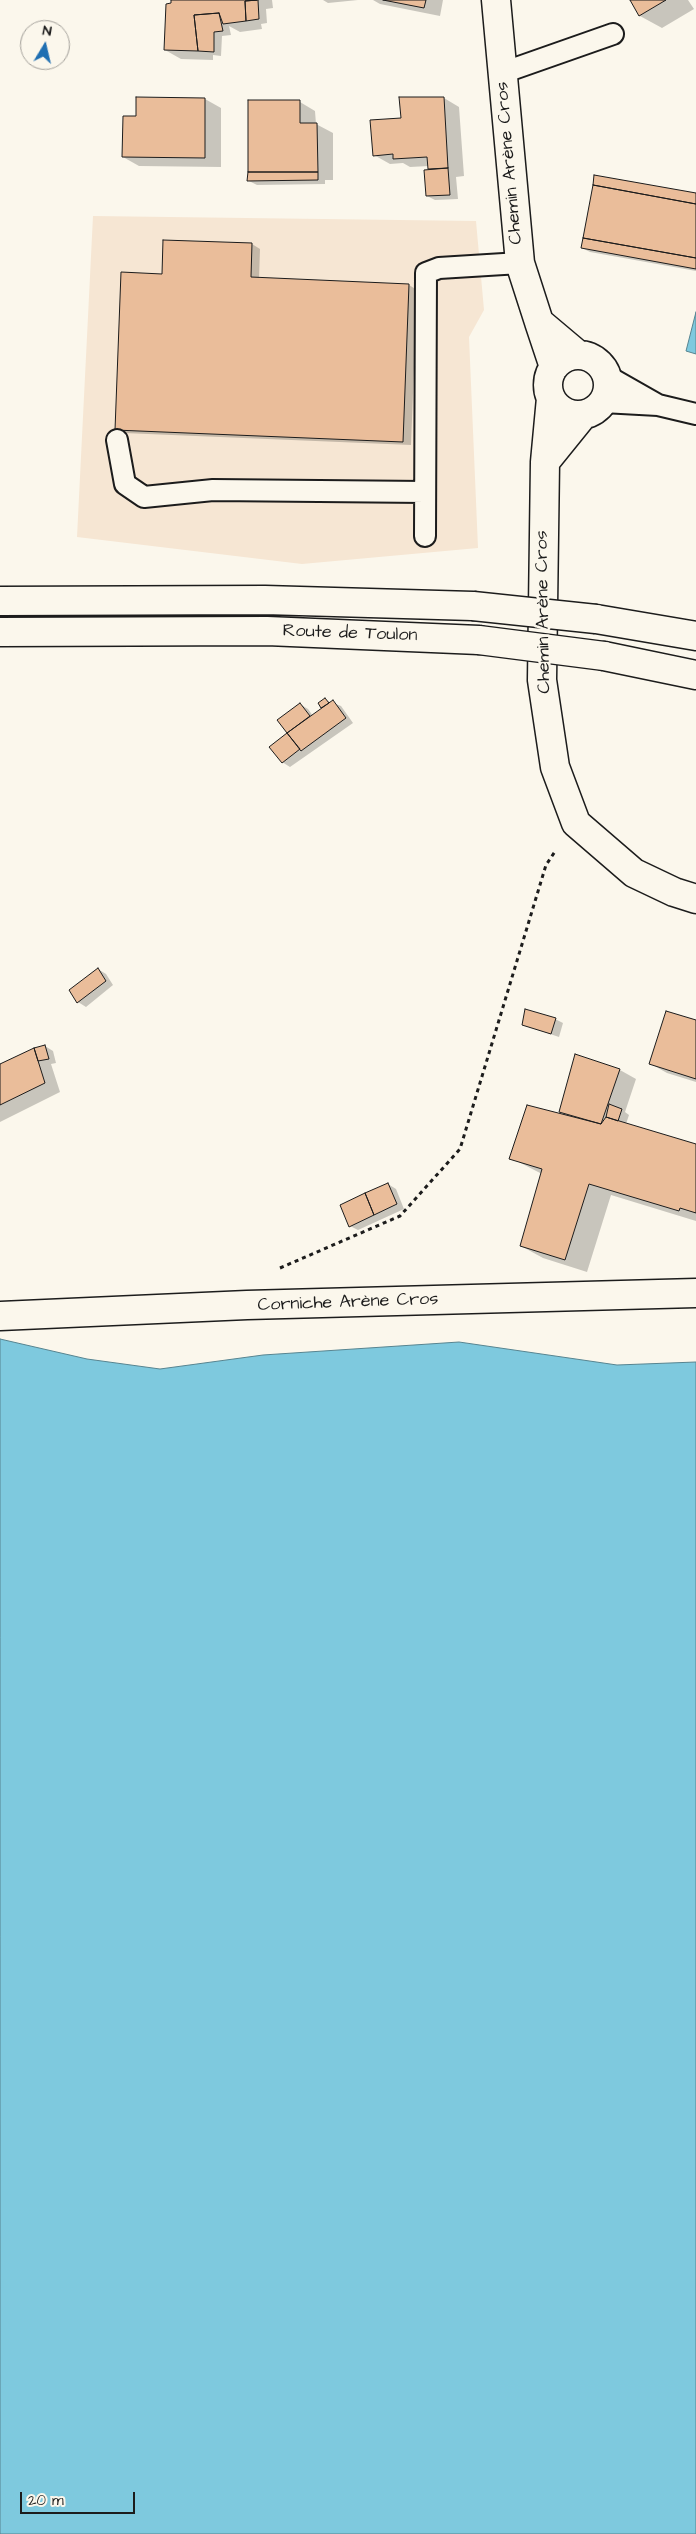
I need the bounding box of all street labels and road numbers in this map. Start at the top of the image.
street label: Chemin Arène Cros [492,81,528,245]
street label: Chemin Arène Cros [532,530,556,694]
street label: Route de Toulon [282,621,418,647]
street label: Corniche Arène Cros [257,1289,439,1317]

